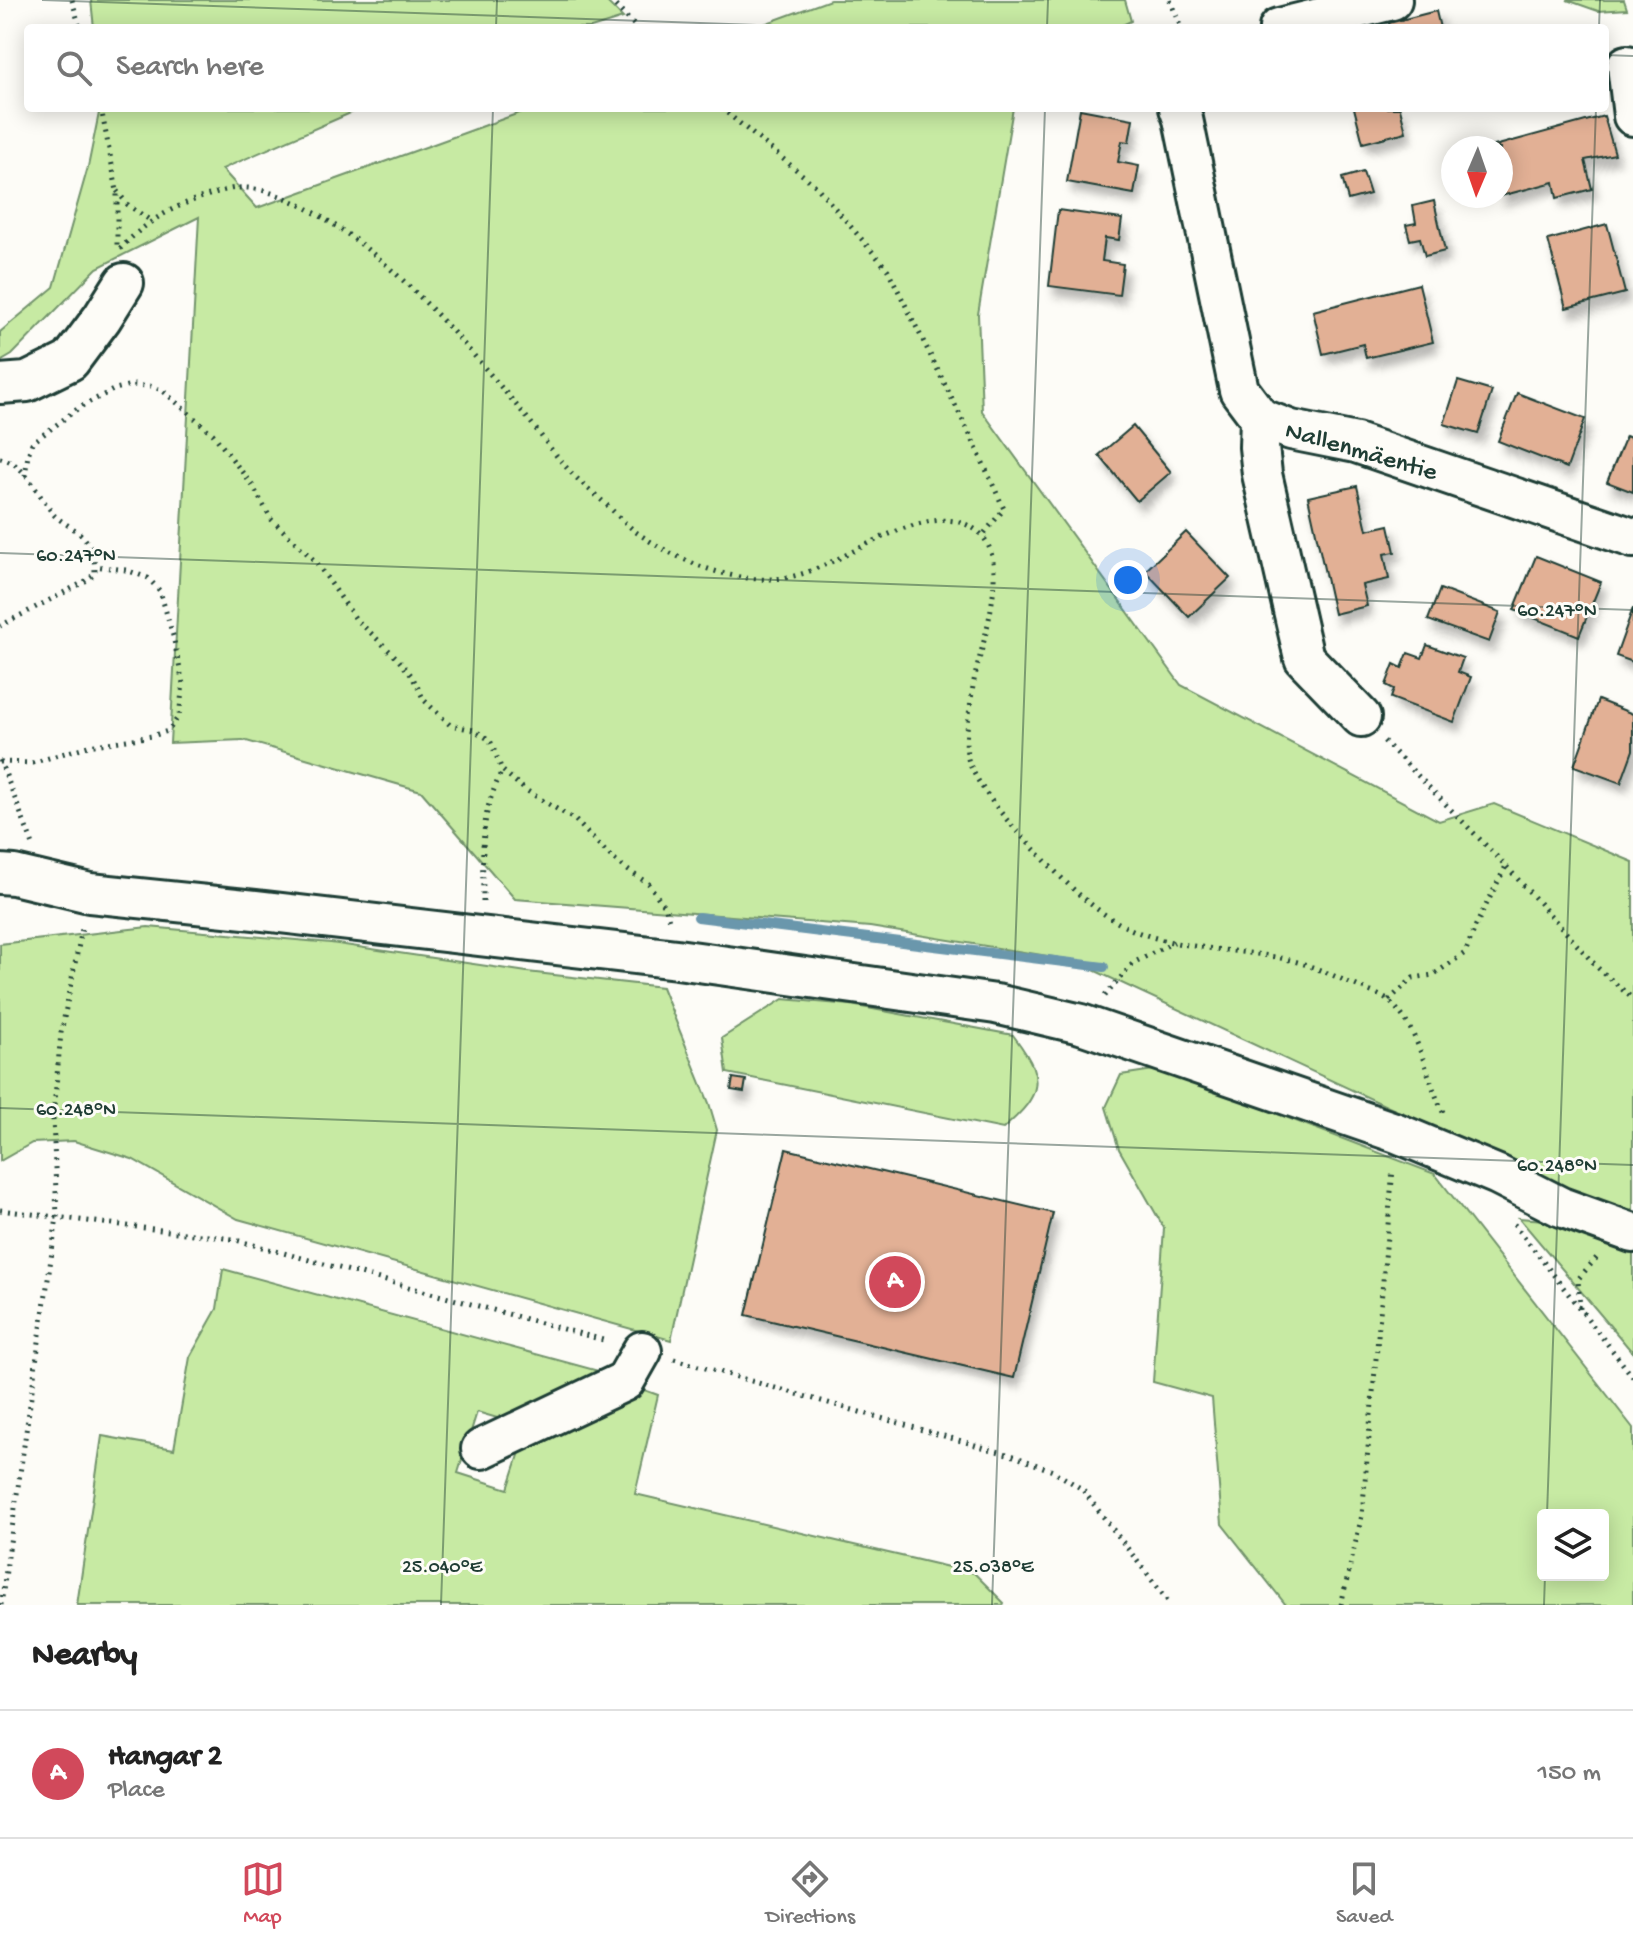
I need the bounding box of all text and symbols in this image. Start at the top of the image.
search box [24,24,1609,112]
icon: search [52,46,96,90]
text: Search here [116,51,264,86]
north arrow [1441,136,1513,208]
street label: Nallenmäentie [1281,417,1441,490]
text: 60.247°N [36,546,116,569]
your location [1108,560,1148,600]
text: 60.247°N [1517,601,1597,624]
text: 60.248°N [36,1100,116,1123]
text: 60.248°N [1517,1156,1597,1179]
pin: A [869,1252,921,1312]
map controls [1537,1509,1609,1581]
button: layers [1537,1509,1609,1581]
text: 25.040°E [402,1557,484,1580]
text: 25.038°E [953,1557,1035,1580]
text: Nearby [32,1637,137,1677]
text: Hangar 2 [108,1741,222,1776]
text: A [50,1759,66,1790]
text: 150 m [1537,1759,1601,1790]
text: Place [108,1776,165,1807]
tab: Map [241,1857,285,1931]
tab: Directions [766,1857,855,1931]
tab: Saved [1336,1857,1392,1931]

